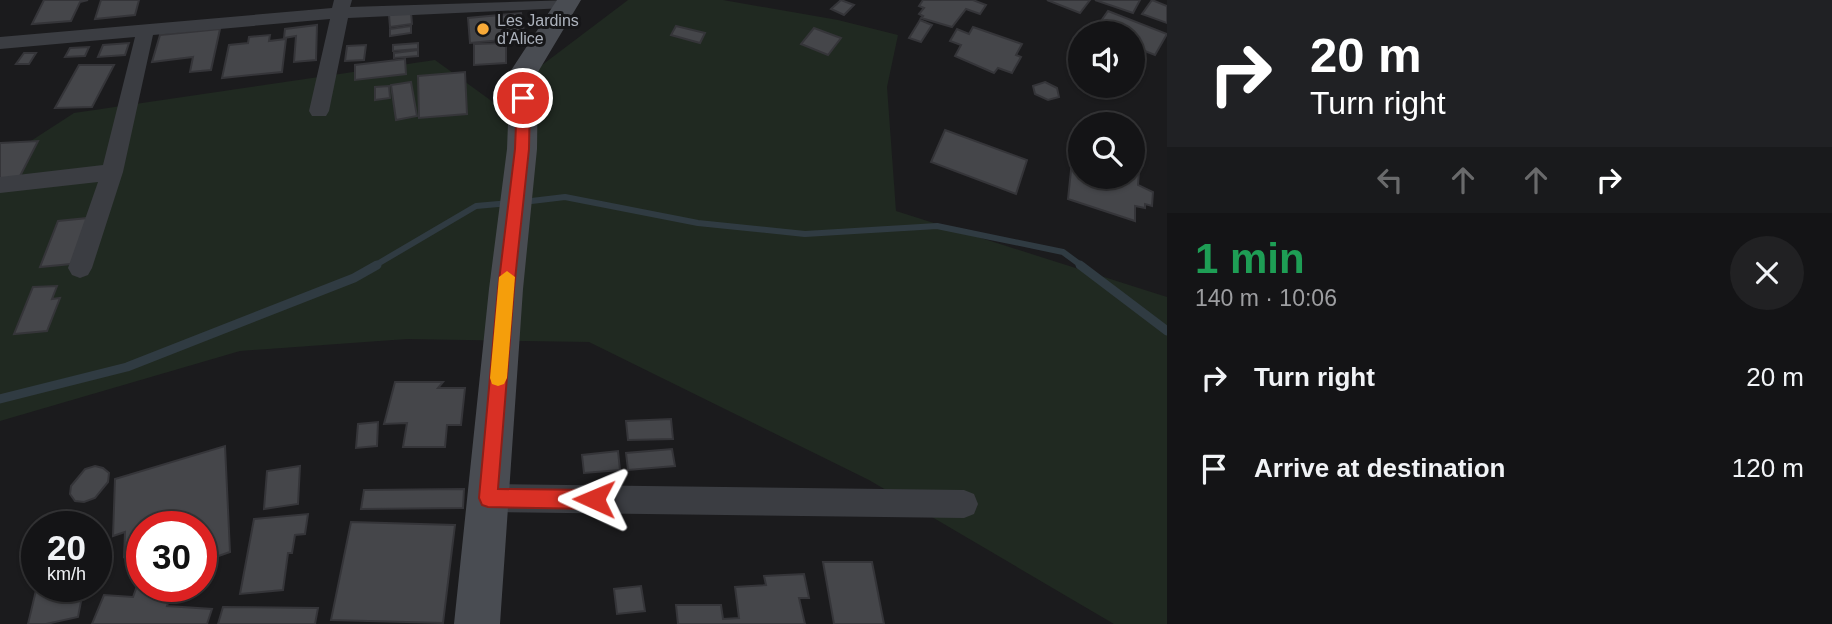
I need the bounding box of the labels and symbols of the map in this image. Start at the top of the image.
place label: Les Jardins d'Alice [497,12,579,47]
marker: Les Jardins d'Alice [475,21,491,37]
pin [493,68,553,128]
position arrow [557,462,631,536]
speed limit sign: 30 [126,511,217,602]

